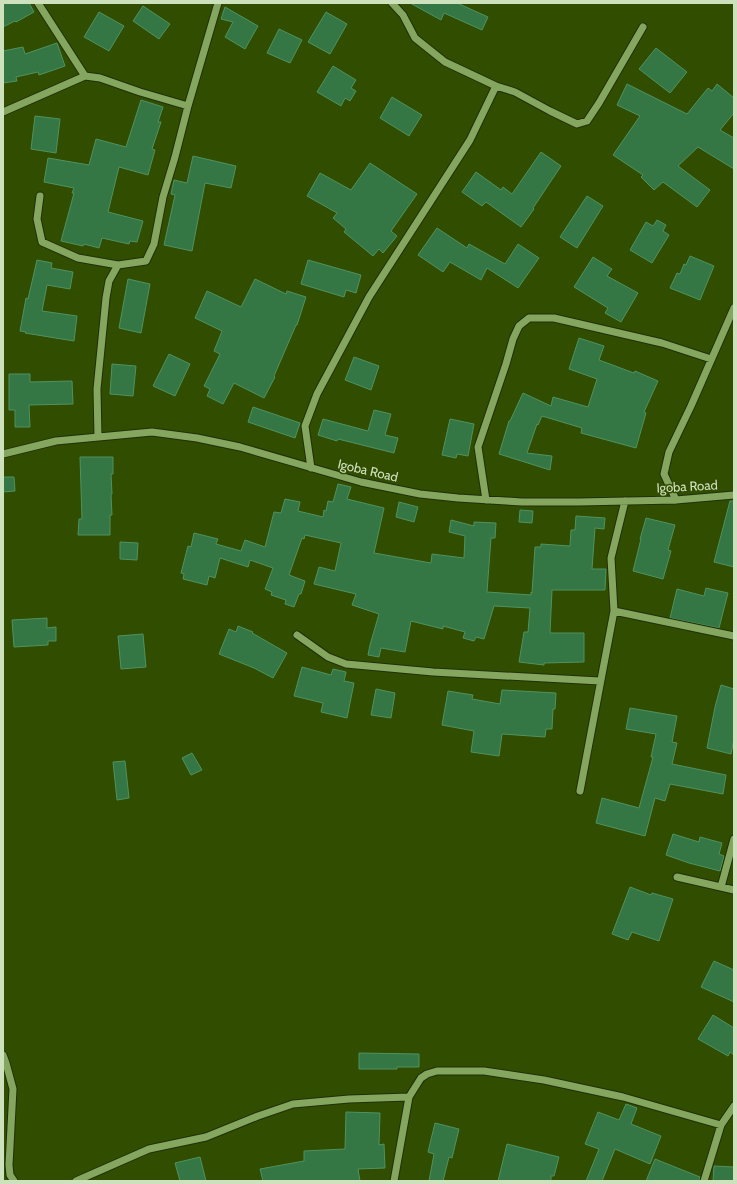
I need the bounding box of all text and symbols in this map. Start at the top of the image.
street label: Igoba Road [336,455,400,485]
street label: Igoba Road [656,476,718,496]

